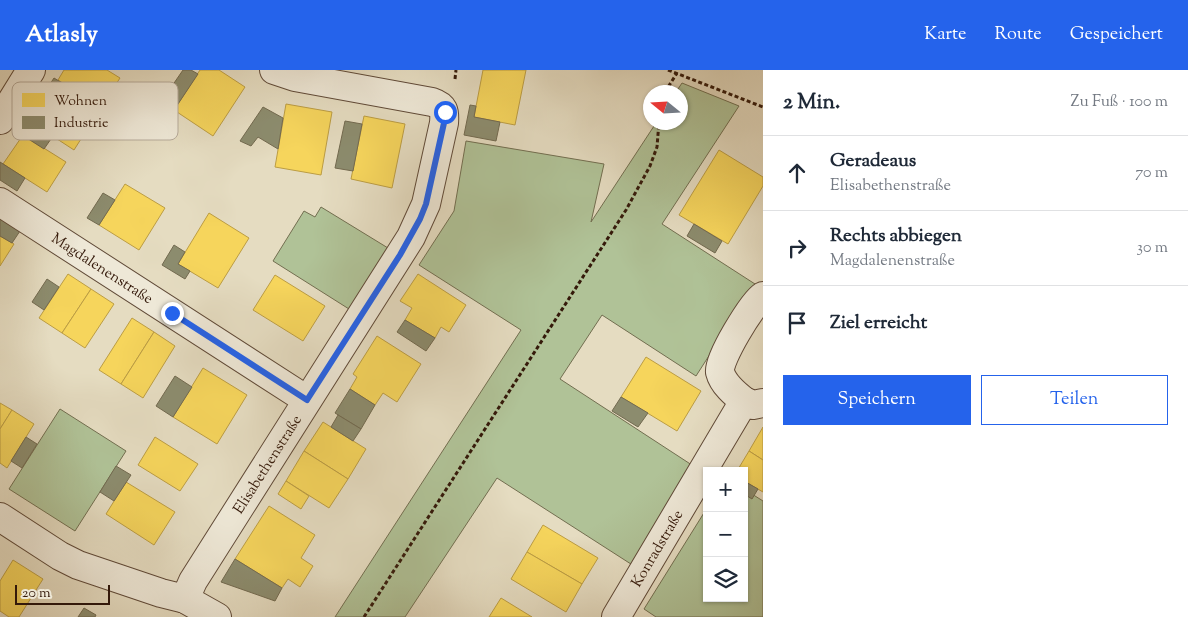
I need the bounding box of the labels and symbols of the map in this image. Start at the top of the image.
legend [12,82,178,140]
north arrow [643,85,688,130]
text: Wohnen [54,92,107,112]
route start [434,101,457,124]
text: Industrie [54,114,109,134]
street label: Magdalenenstraße [47,229,157,310]
route end [161,302,184,325]
street label: Elisabethenstraße [229,411,308,519]
street label: Konradstraße [627,506,689,592]
scale bar [15,582,110,605]

